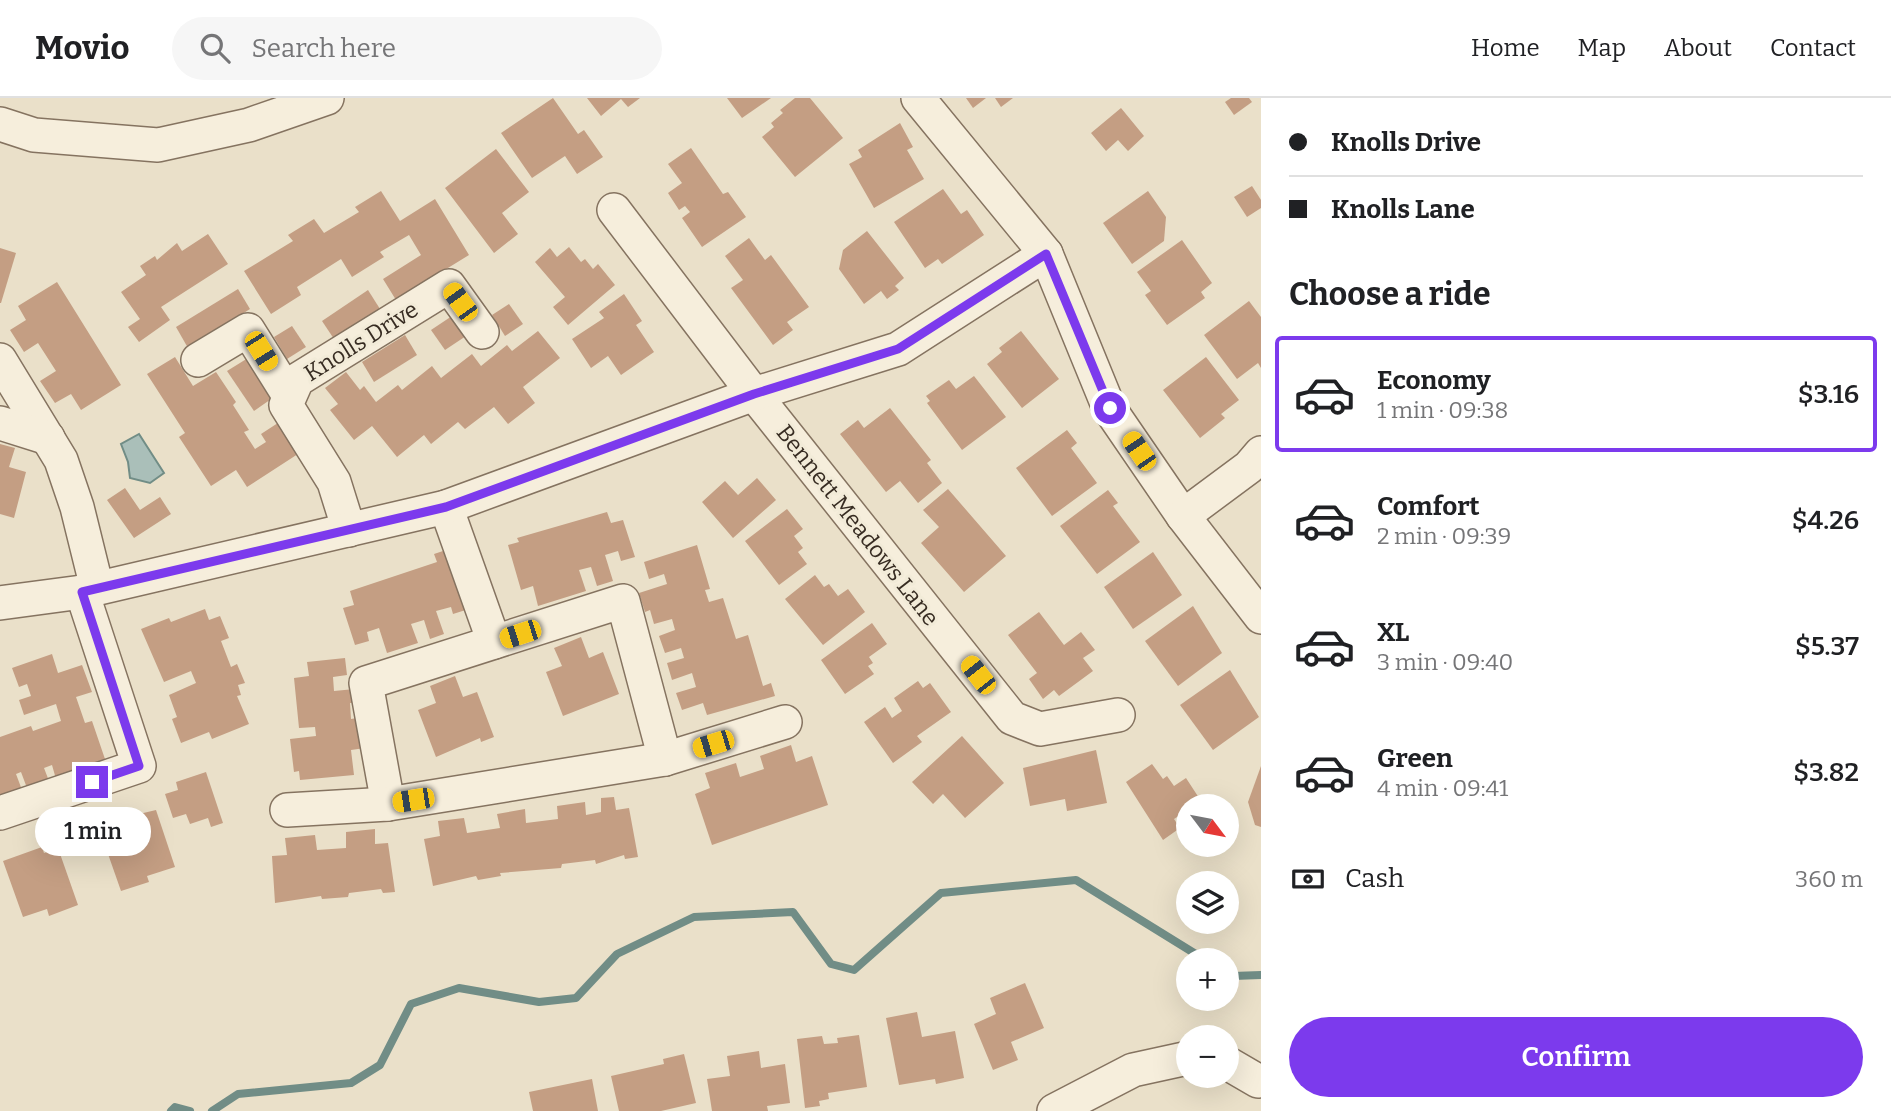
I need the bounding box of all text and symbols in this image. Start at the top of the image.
search box [172,17,662,80]
text: Movio [35,28,130,68]
icon: search [196,29,234,67]
text: Search here [252,33,396,64]
text: Home [1471,34,1540,62]
text: Map [1578,34,1626,62]
text: About [1664,34,1732,62]
text: Contact [1770,34,1856,62]
text: Knolls Drive [1331,127,1481,158]
text: Knolls Lane [1331,194,1475,225]
text: Choose a ride [1289,275,1490,313]
car [440,279,481,325]
street label: Knolls Drive [299,295,423,387]
car [241,328,282,374]
icon: car [1293,363,1356,426]
text: Economy [1377,365,1491,396]
text: $3.16 [1798,379,1859,410]
route start [1094,392,1126,424]
text: 1 min · 09:38 [1377,396,1508,424]
street label: Bennett Meadows Lane [771,419,945,631]
car [1119,428,1160,474]
icon: car [1293,489,1356,552]
text: Comfort [1377,491,1480,522]
text: $4.26 [1792,505,1859,536]
text: 2 min · 09:39 [1377,522,1511,550]
icon: car [1293,615,1356,678]
text: XL [1377,617,1409,648]
car [497,618,544,650]
text: $5.37 [1795,631,1859,662]
text: 3 min · 09:40 [1377,648,1513,676]
car [957,652,1000,698]
car [690,728,737,760]
icon: car [1293,741,1356,804]
text: Green [1377,743,1453,774]
text: $3.82 [1793,757,1859,788]
route end [76,766,108,798]
text: 4 min · 09:41 [1377,774,1508,802]
car [391,786,436,814]
north arrow [1176,794,1239,858]
map controls [1176,794,1239,1088]
callout: 1 min [34,806,150,856]
text: 1 min [64,817,122,845]
icon: cash [1289,860,1327,898]
text: Cash [1345,863,1404,894]
text: 360 m [1795,865,1863,893]
button: layers [1176,871,1239,934]
button: + [1176,948,1239,1011]
button: Confirm [1289,1017,1863,1097]
button: − [1176,1025,1239,1088]

